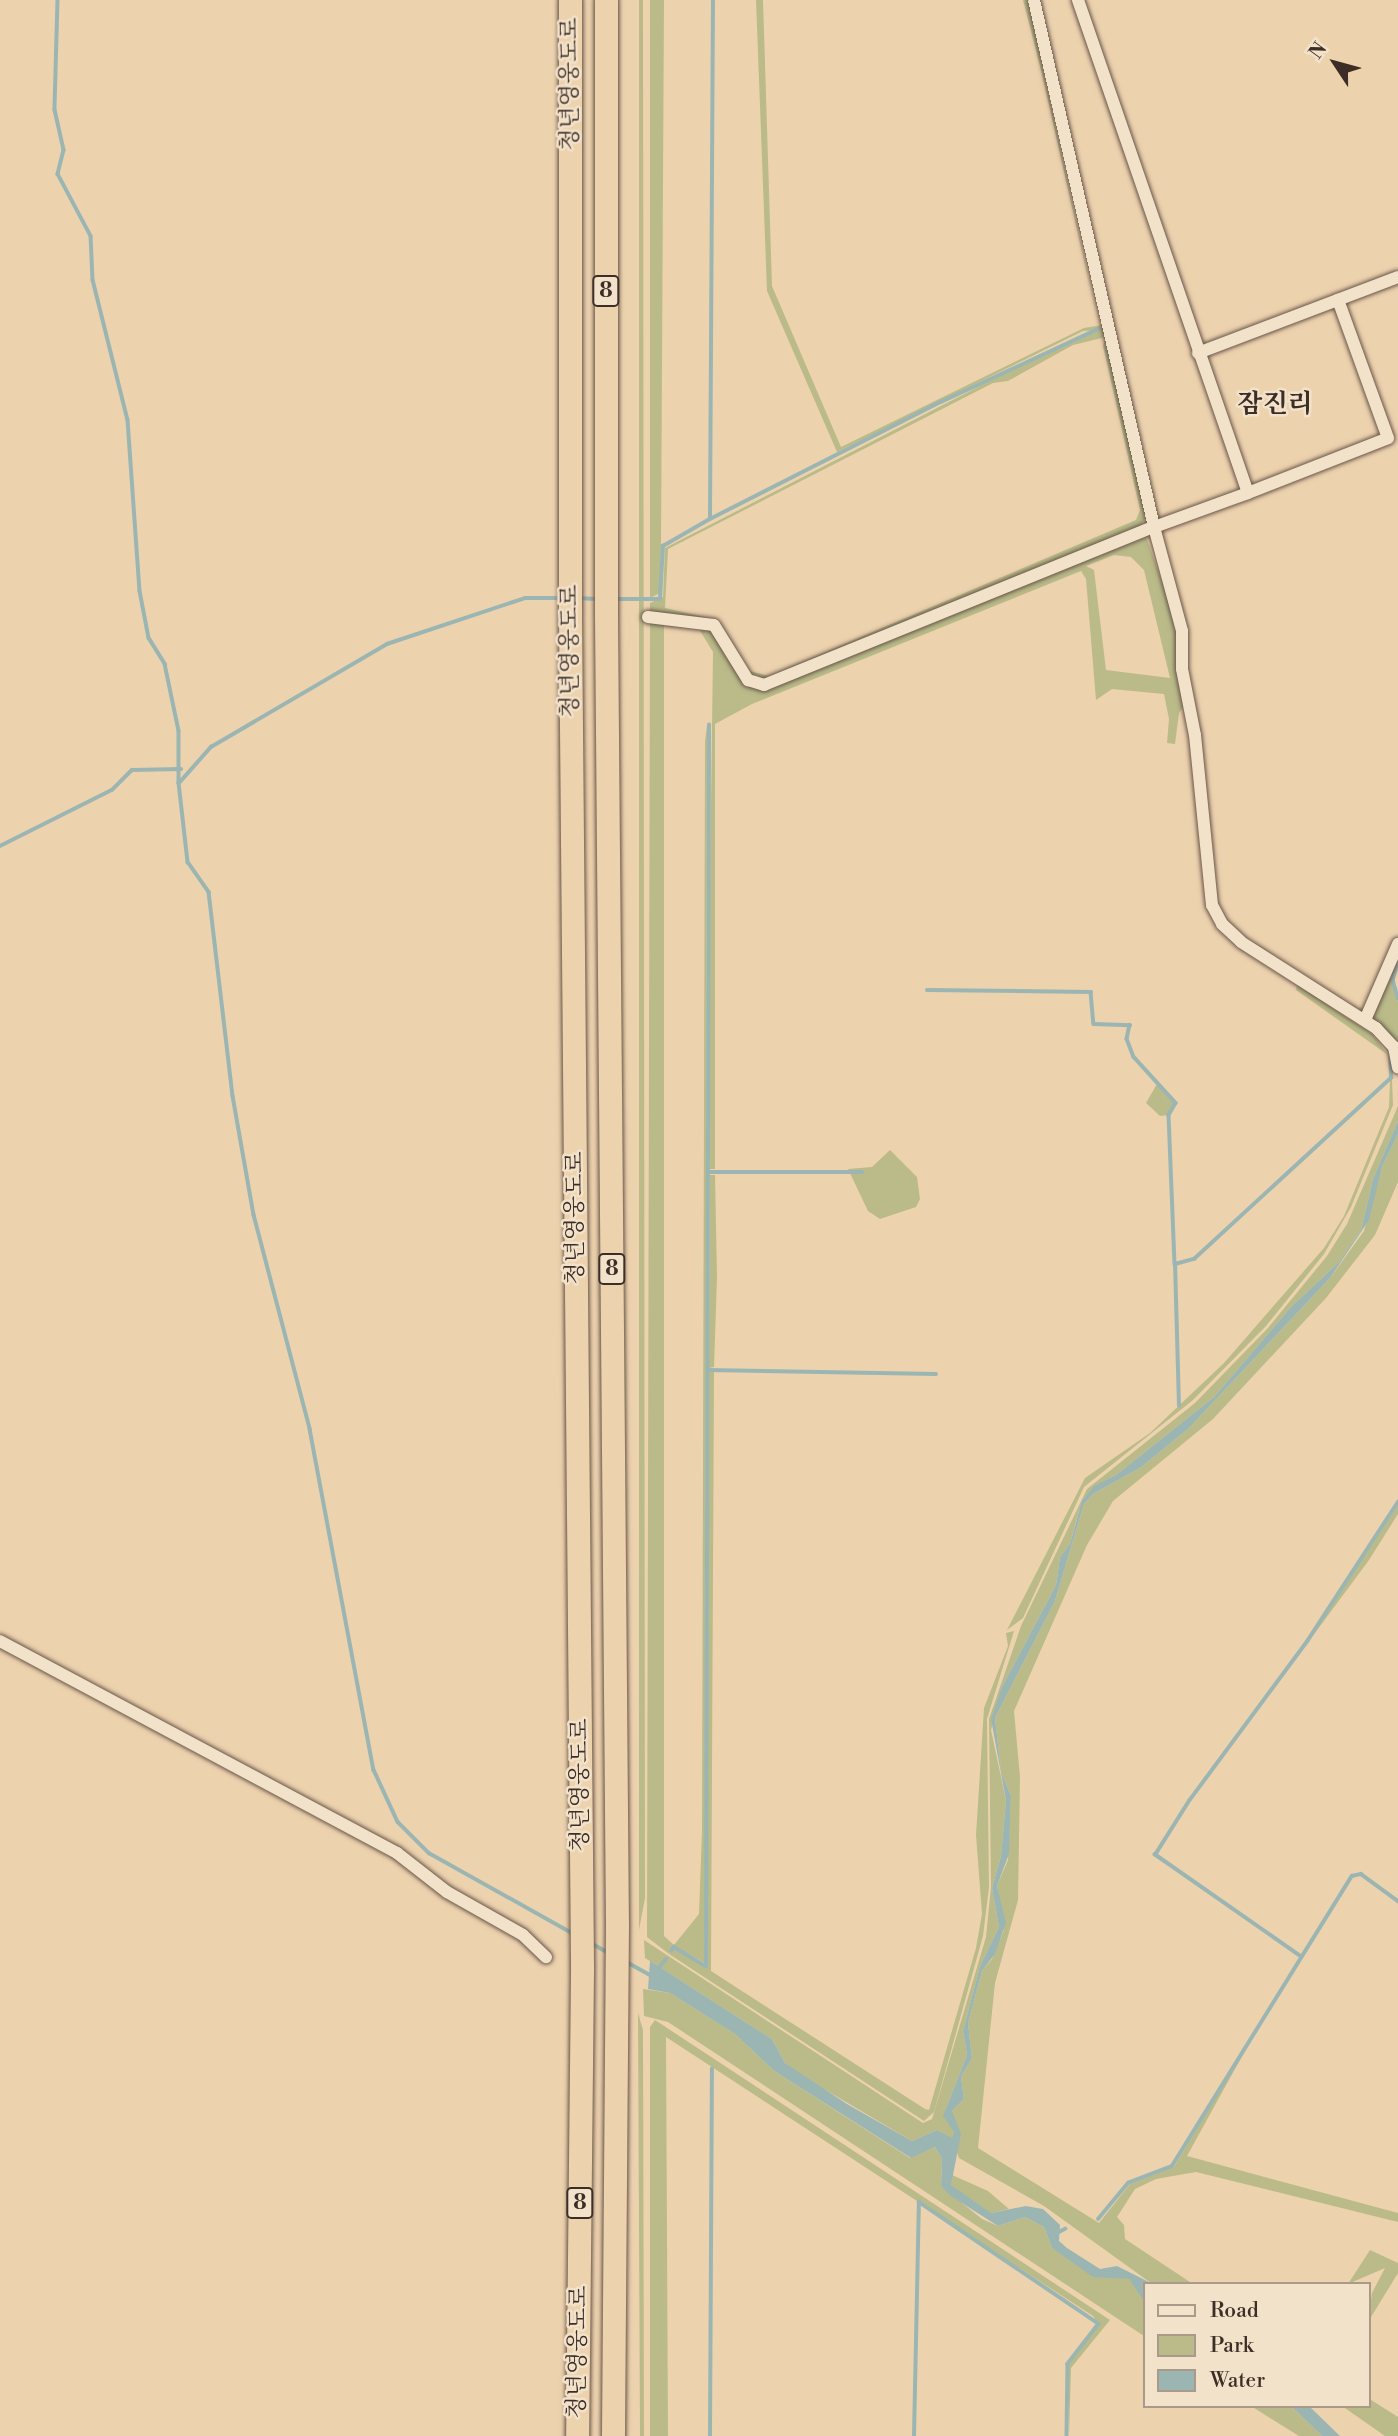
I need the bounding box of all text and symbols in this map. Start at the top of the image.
street label: 청년영웅도로 [556,17,584,151]
north arrow [1300,28,1370,98]
text: N [1304,38,1332,64]
road number: 8 [592,274,620,308]
district label: 잠진리 [1237,389,1313,421]
street label: 청년영웅도로 [556,584,584,718]
street label: 청년영웅도로 [561,1151,589,1285]
road number: 8 [598,1252,626,1286]
street label: 청년영웅도로 [566,1718,594,1852]
road number: 8 [566,2186,594,2220]
legend [1142,2282,1370,2408]
street label: 청년영웅도로 [563,2285,593,2419]
text: Road [1210,2298,1259,2324]
text: Park [1210,2333,1254,2359]
text: Water [1210,2368,1265,2394]

